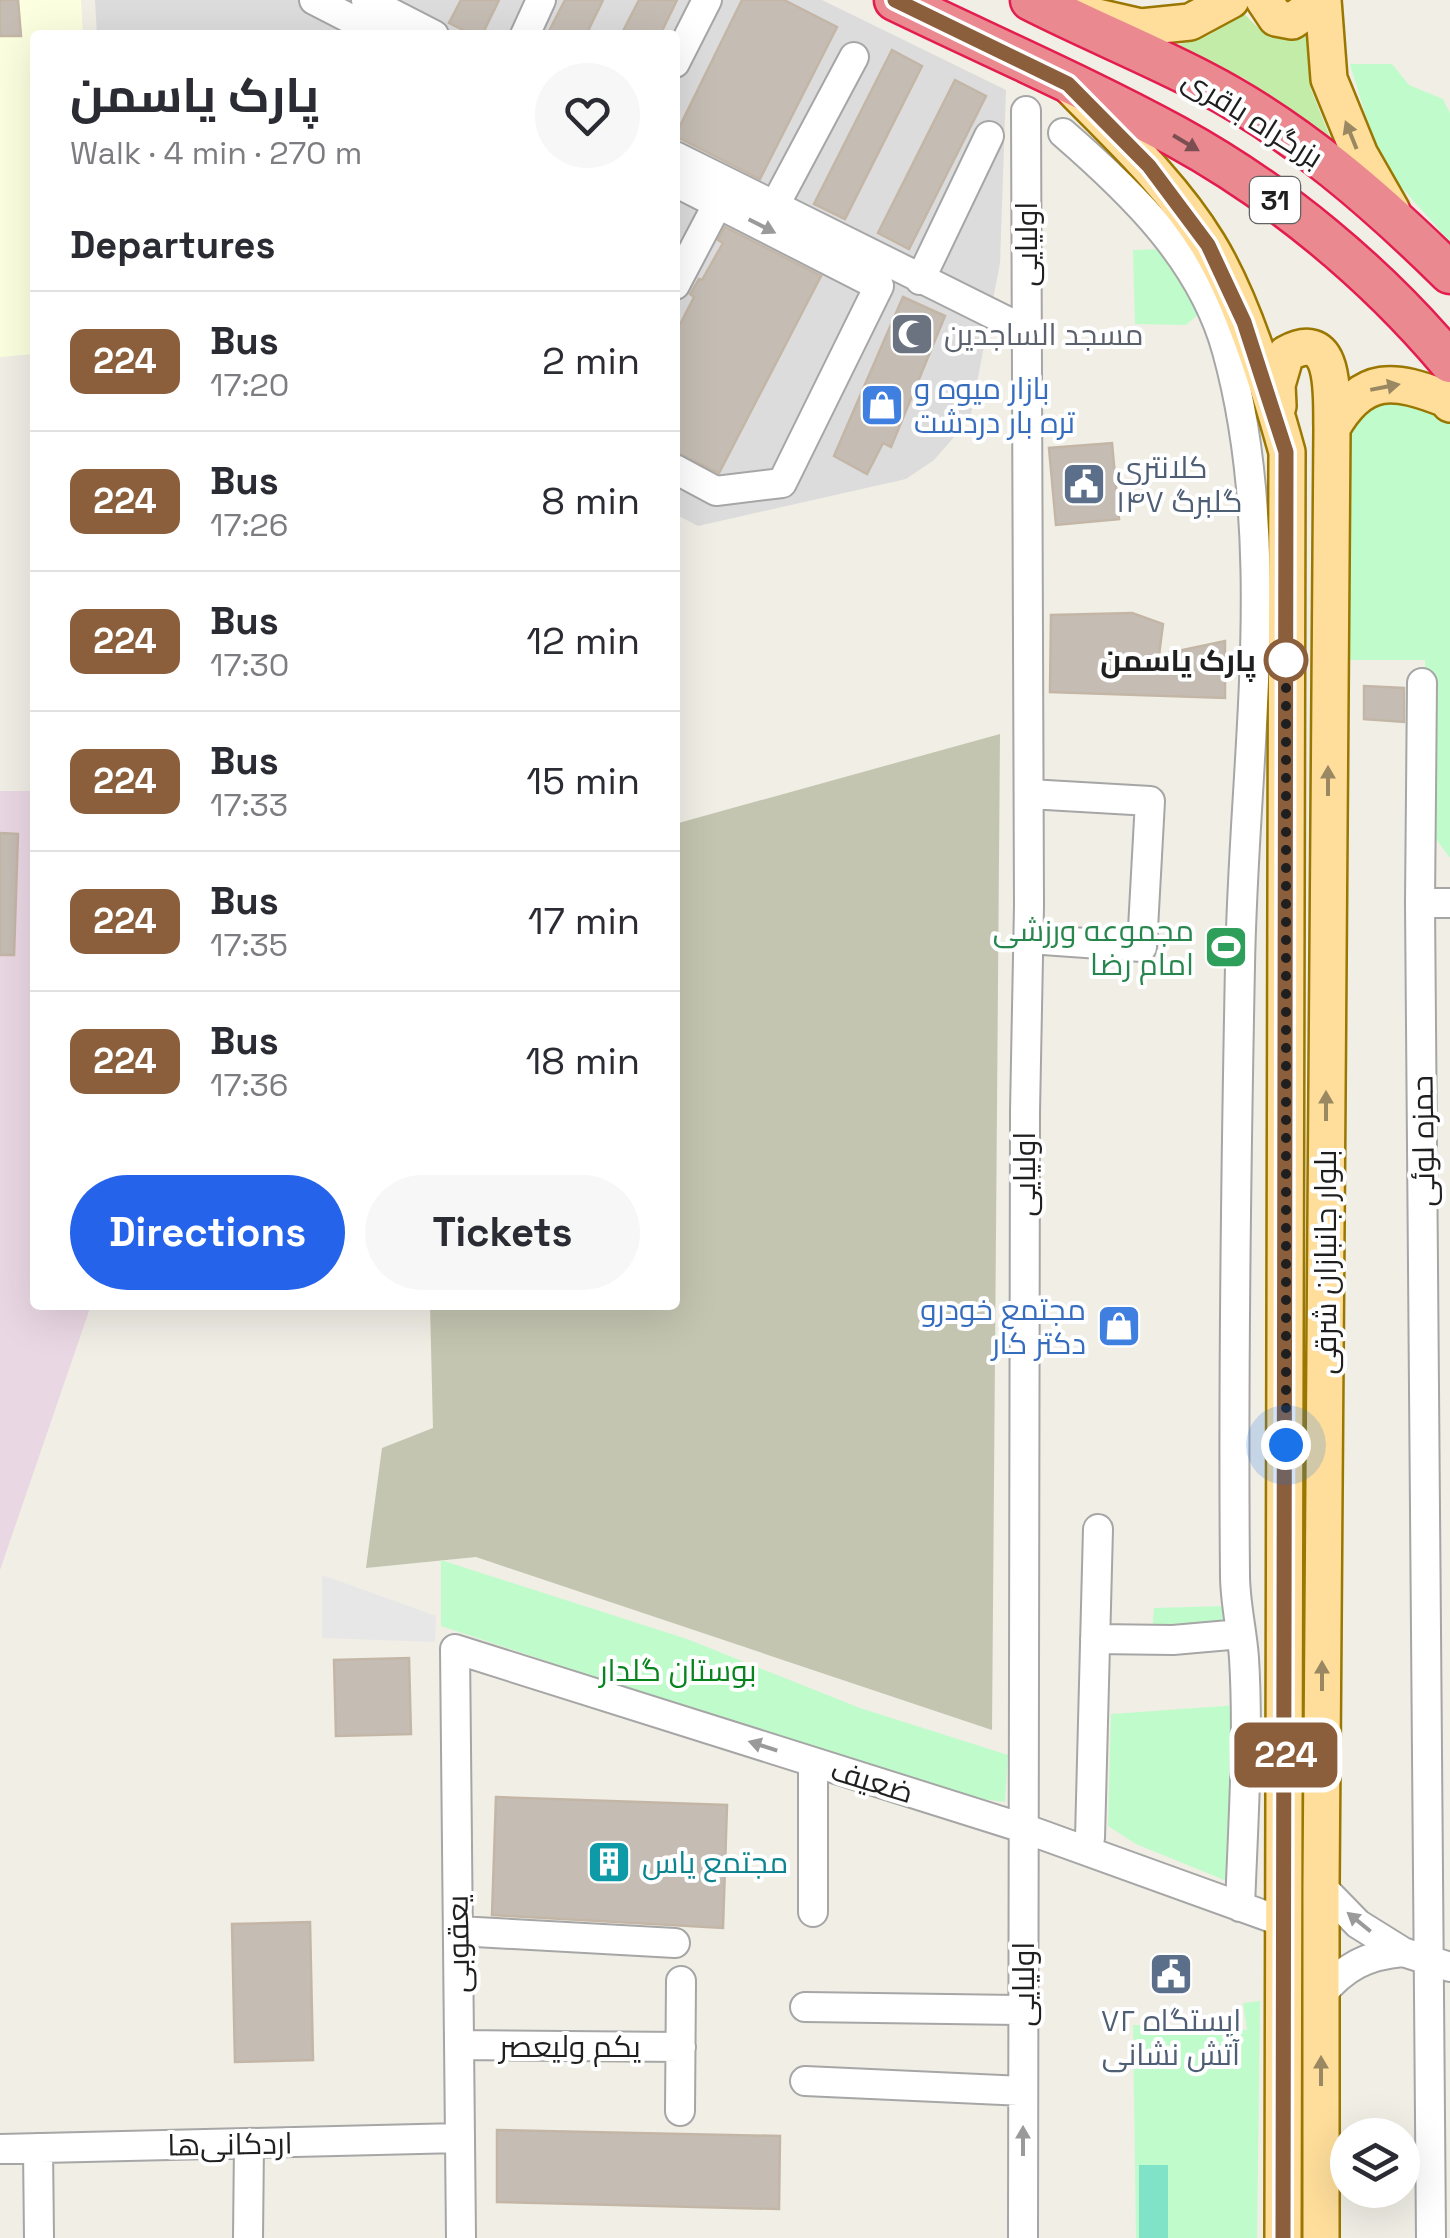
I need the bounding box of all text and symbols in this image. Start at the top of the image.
street label: بزرگراه باقری [1175,59,1331,177]
button: heart [535,63,640,168]
text: پارک یاسمن [70,65,319,126]
one-way arrow [1343,120,1359,150]
text: Walk · 4 min · 270 m [70,133,362,173]
one-way arrow [1172,134,1200,151]
road number: 31 [1250,177,1300,223]
street label: اولیایی [1007,202,1046,286]
one-way arrow [748,217,777,234]
text: Departures [70,221,275,269]
mosque icon: مسجد الساجدین [889,311,935,357]
place label: مسجد الساجدین [944,315,1144,354]
text: Bus [210,317,279,365]
text: 2 min [542,337,640,385]
text: 224 [93,339,157,383]
text: 17:20 [210,365,289,405]
place label: بازار میوه و تره بار دردشت [914,369,1075,442]
one-way arrow [1370,378,1401,394]
shop icon: بازار میوه و تره بار دردشت [859,382,905,428]
place label: کلانتری ۱۴۷ گلبرگ [1116,448,1242,521]
text: Bus [210,457,279,505]
public building icon: کلانتری ۱۴۷ گلبرگ [1061,461,1107,507]
text: 8 min [541,477,640,525]
text: 224 [93,479,157,523]
text: 17:26 [210,505,288,545]
text: Bus [210,597,279,645]
text: 12 min [526,617,640,665]
text: 224 [93,619,157,663]
marker: پارک یاسمن [1265,639,1307,681]
place label: پارک یاسمن [1100,641,1256,682]
text: 17:30 [210,645,289,685]
text: Bus [210,737,279,785]
text: 15 min [526,757,640,805]
text: 224 [93,759,157,803]
one-way arrow [1320,764,1336,796]
text: 17:33 [210,785,288,825]
text: Bus [210,877,279,925]
text: 17 min [528,897,640,945]
text: 224 [93,899,157,943]
place label: مجموعه ورزشی امام رضا [993,911,1194,985]
sports icon: مجموعه ورزشی امام رضا [1203,924,1249,970]
text: 17:35 [210,925,288,965]
text: Bus [210,1017,279,1065]
text: 18 min [525,1037,640,1085]
text: 224 [93,1039,157,1083]
text: 17:36 [210,1065,288,1105]
street label: حمزه لوئی [1402,1075,1444,1207]
one-way arrow [1318,1089,1334,1121]
street label: اولیایی [1005,1132,1044,1216]
street label: بلوار جانبازان شرقی [1306,1149,1345,1375]
button: Directions [70,1175,345,1290]
button: Tickets [365,1175,640,1290]
place label: مجتمع خودرو دکتر کار [920,1290,1086,1363]
shop icon: مجتمع خودرو دکتر کار [1096,1303,1142,1349]
your location [1261,1420,1311,1470]
park label: بوستان گلدار [598,1651,757,1690]
one-way arrow [1314,1659,1330,1691]
line badge: 224 [1228,1722,1344,1788]
text: 224 [1254,1733,1318,1777]
one-way arrow [748,1738,778,1753]
street label: ضعیف [826,1750,918,1812]
building icon: مجتمع یاس [586,1839,632,1885]
place label: مجتمع یاس [642,1843,788,1883]
street label: یعقوبی [438,1895,478,1993]
one-way arrow [1347,1912,1372,1933]
street label: اولیایی [1004,1942,1043,2026]
public building icon: ایستگاه ۷۲ آتش نشانی [1148,1951,1194,1997]
place label: ایستگاه ۷۲ آتش نشانی [1101,2001,1241,2074]
street label: یکم ولیعصر [497,2027,641,2067]
one-way arrow [1313,2054,1329,2086]
map controls [1330,2118,1420,2208]
button: layers [1330,2118,1420,2208]
street label: اردکانی‌ها [167,2123,293,2165]
one-way arrow [1015,2124,1031,2156]

